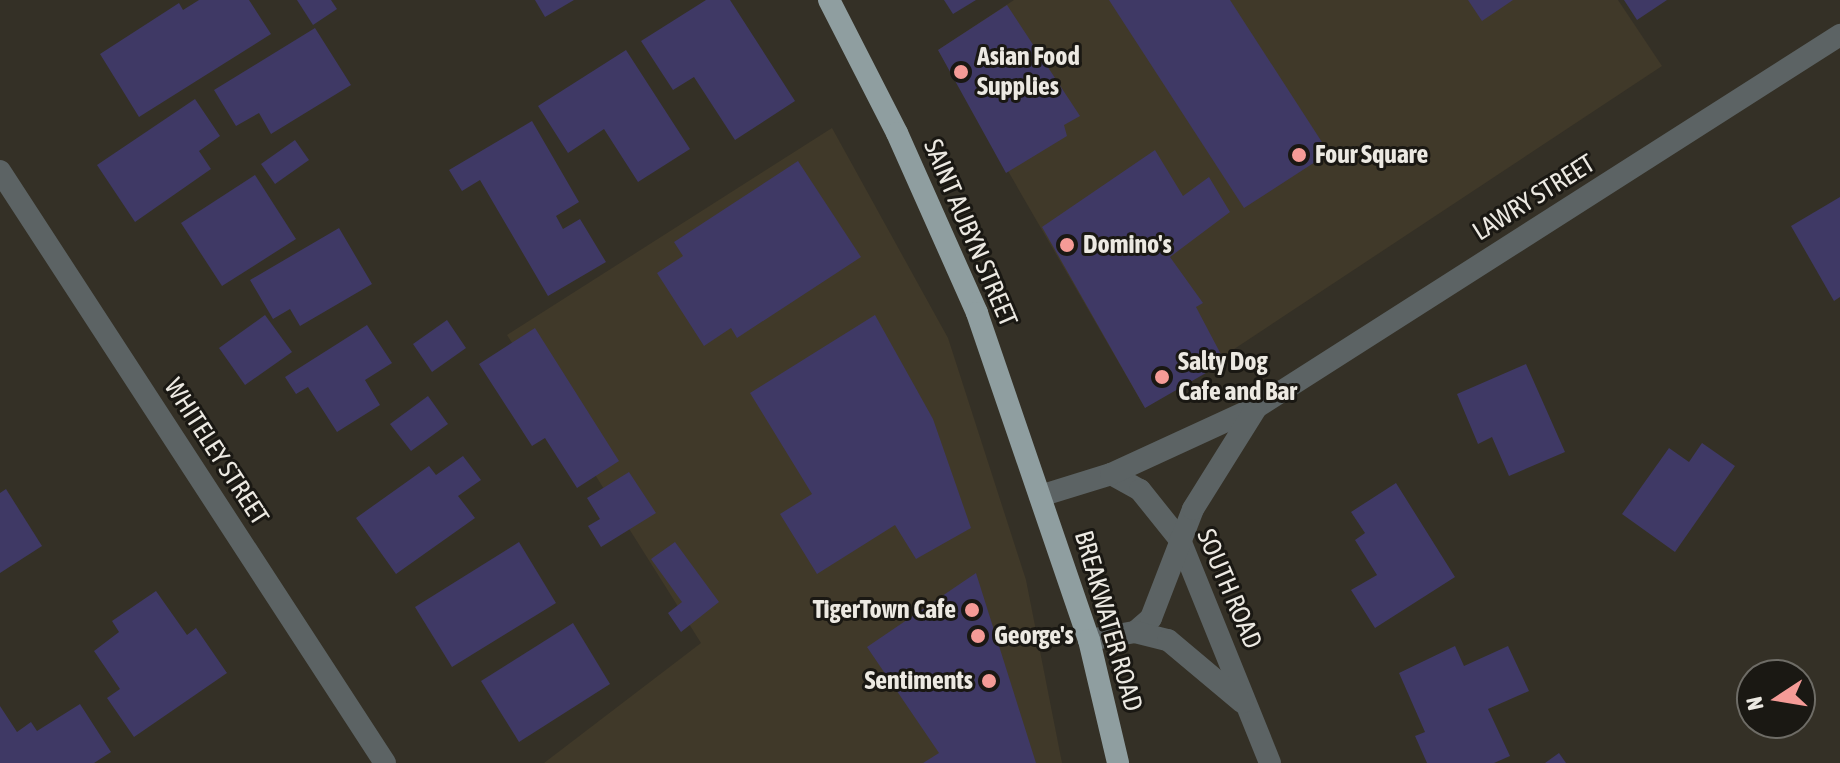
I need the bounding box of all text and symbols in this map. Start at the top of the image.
place label: Asian Food Supplies [977,41,1080,102]
marker: Asian Food Supplies [952,63,970,81]
street label: SAINT AUBYN STREET [916,135,1024,331]
place label: Four Square [1315,139,1428,171]
marker: Four Square [1290,146,1308,164]
street label: LAWRY STREET [1467,148,1601,248]
place label: Domino's [1083,229,1172,261]
marker: Domino's [1058,236,1076,254]
place label: Salty Dog Cafe and Bar [1178,346,1297,408]
marker: Salty Dog Cafe and Bar [1153,368,1171,386]
street label: WHITELEY STREET [157,373,275,531]
street label: SOUTH ROAD [1190,525,1268,653]
street label: BREAKWATER ROAD [1067,527,1149,715]
place label: TigerTown Cafe [813,594,956,626]
marker: TigerTown Cafe [963,601,981,619]
place label: George's [994,620,1074,652]
marker: George's [969,627,987,645]
north arrow [1736,659,1816,739]
place label: Sentiments [864,665,973,697]
marker: Sentiments [980,672,998,690]
text: N [1740,695,1769,713]

